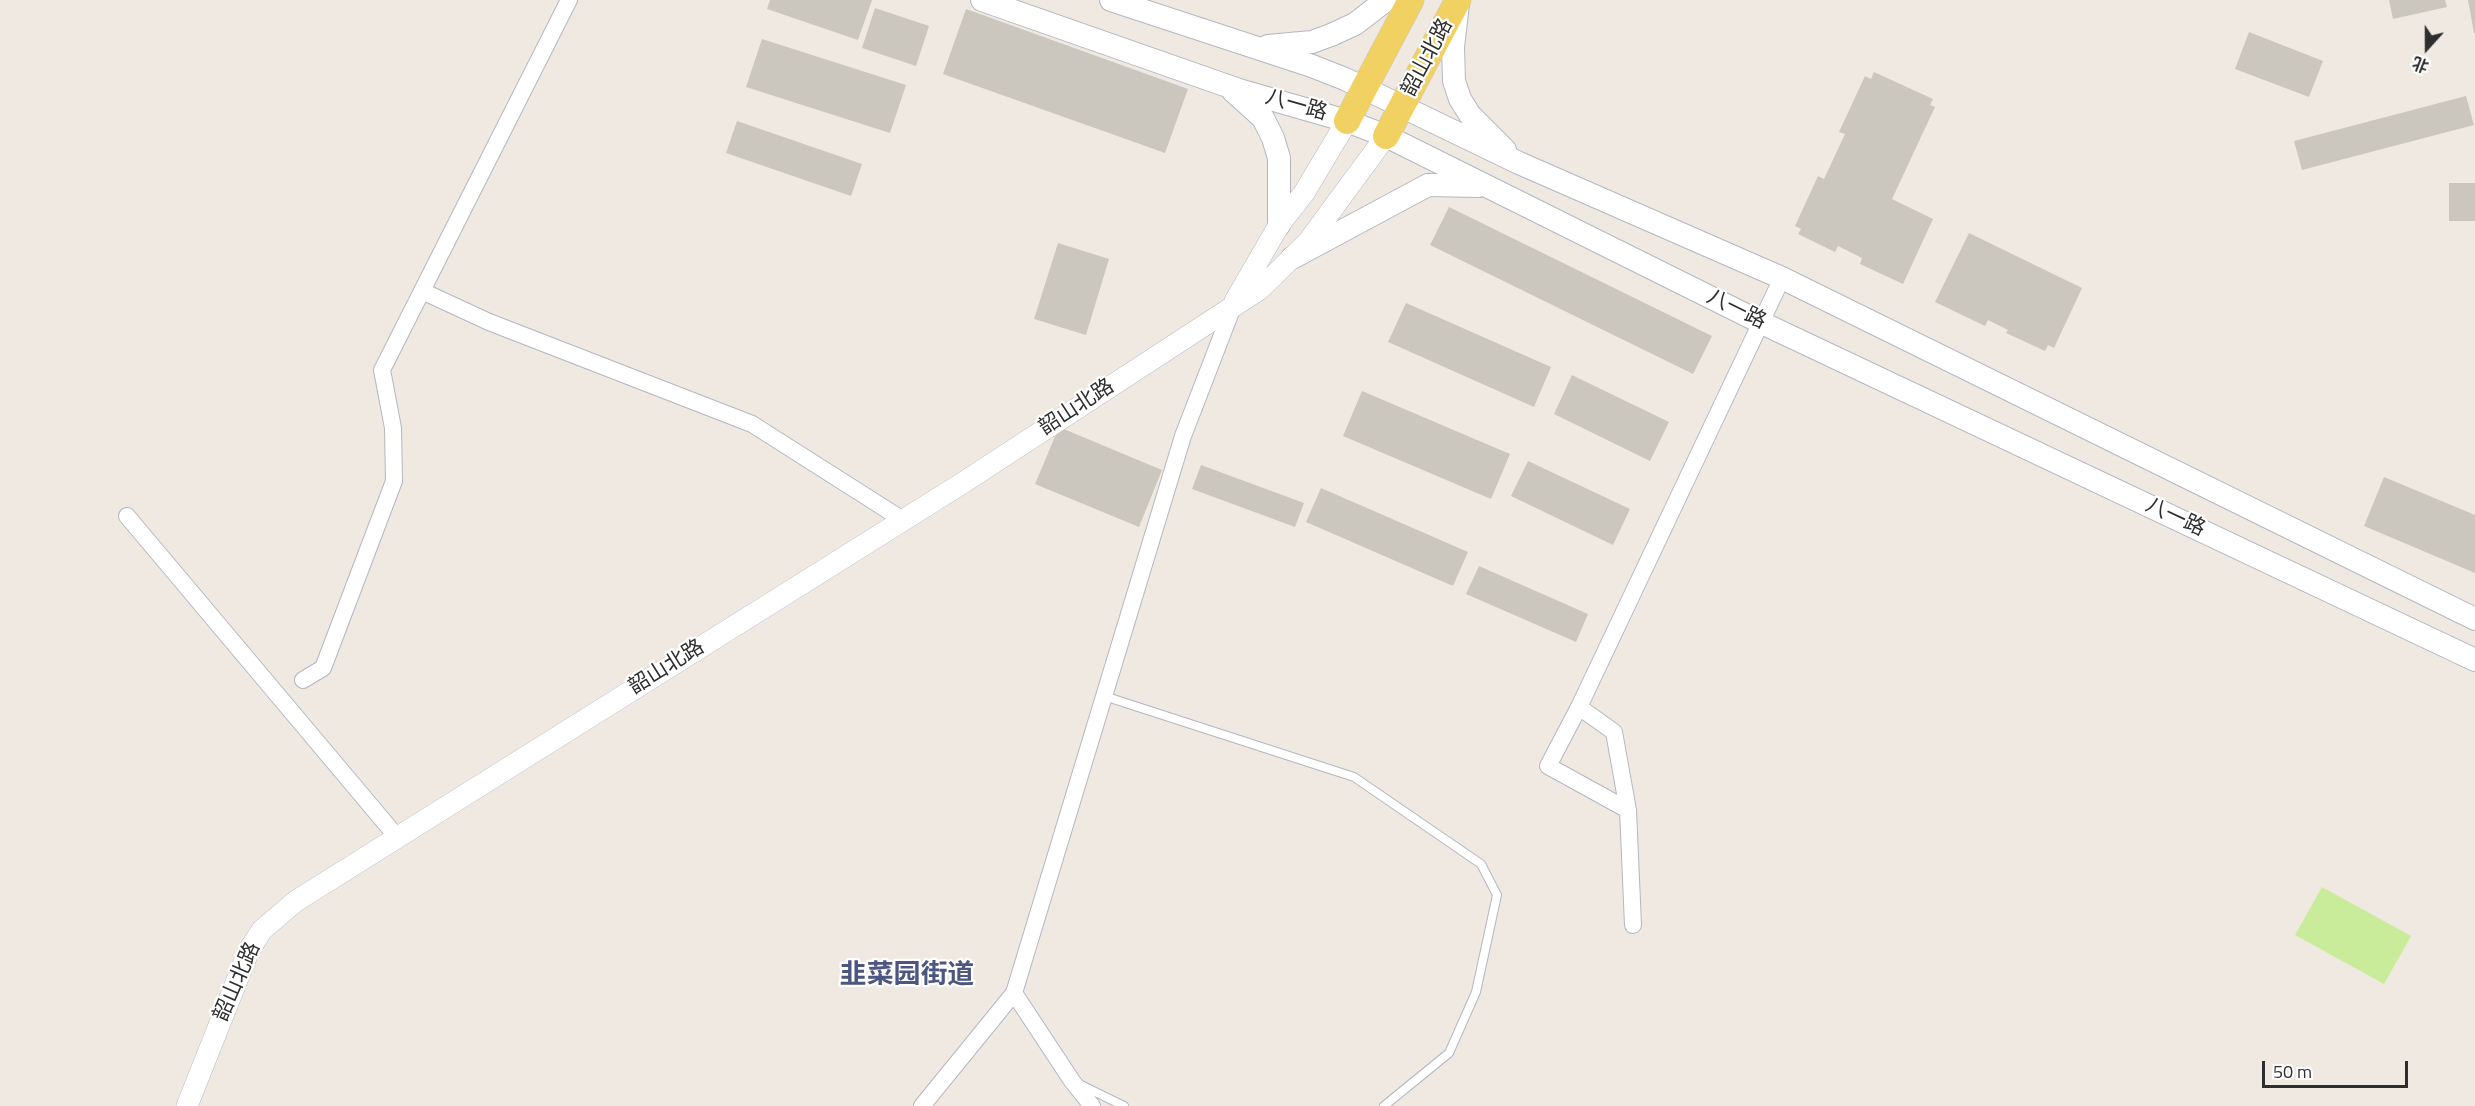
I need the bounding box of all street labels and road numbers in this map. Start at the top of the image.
street label: 韶山北路 [1397,15,1459,101]
street label: 八一路 [1262,85,1330,127]
street label: 八一路 [1702,285,1770,335]
street label: 韶山北路 [1035,375,1119,441]
street label: 八一路 [2141,493,2209,543]
street label: 韶山北路 [625,635,709,701]
street label: 韶山北路 [209,939,267,1025]

